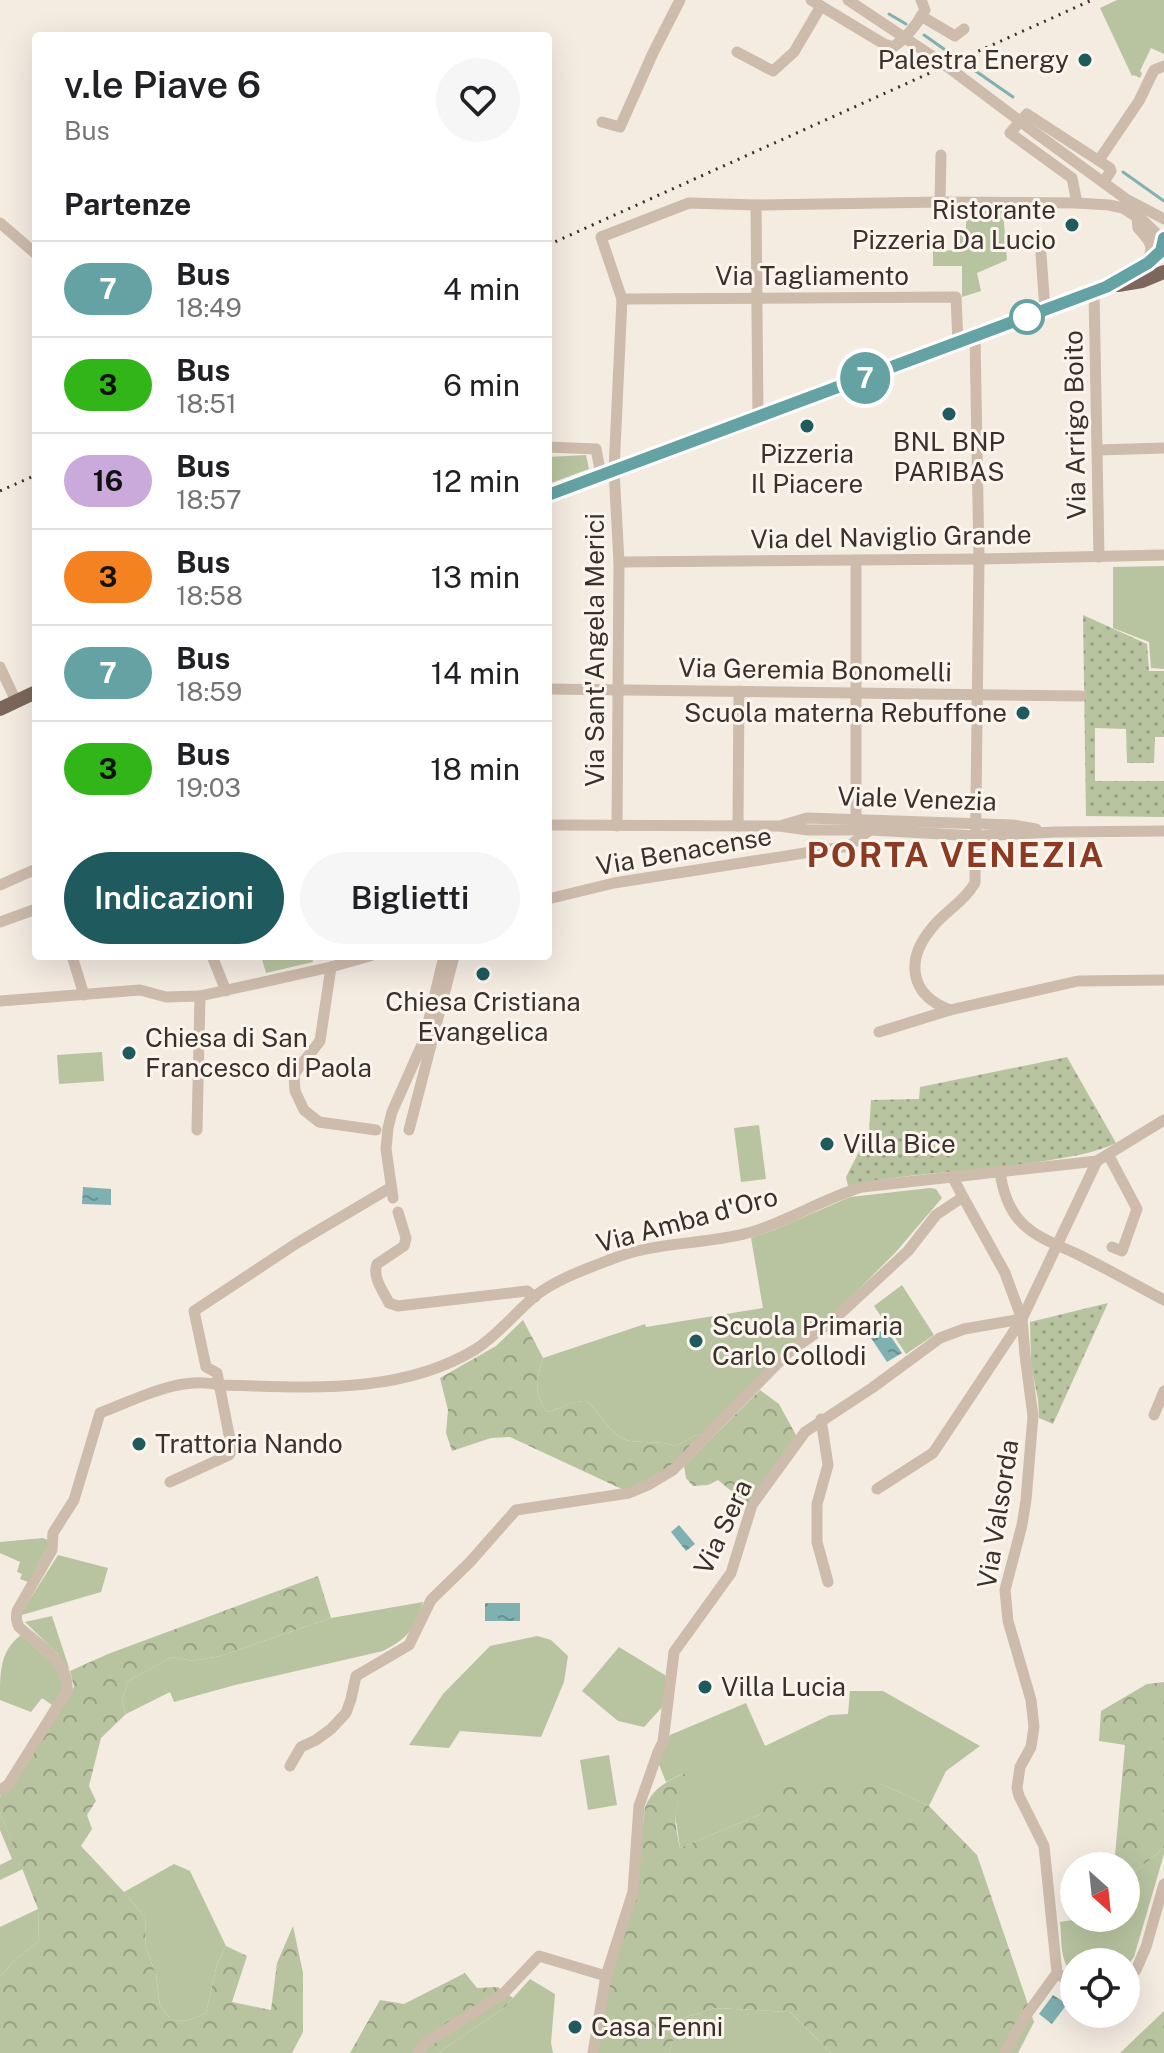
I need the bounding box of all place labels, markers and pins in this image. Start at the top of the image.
place label: Palestra Energy [878,44,1069,75]
marker: Palestra Energy [1076,51,1094,69]
place label: Ristorante Pizzeria Da Lucio [852,194,1056,255]
marker: Ristorante Pizzeria Da Lucio [1063,216,1081,234]
unlabelled marker [1010,300,1044,334]
marker: BNL BNP PARIBAS [940,405,958,423]
marker: Pizzeria Il Piacere [798,417,816,435]
place label: BNL BNP PARIBAS [893,426,1005,487]
place label: Pizzeria Il Piacere [751,438,863,499]
place label: Scuola materna Rebuffone [684,697,1007,728]
marker: Scuola materna Rebuffone [1014,704,1032,722]
marker: Chiesa Cristiana Evangelica [474,965,492,983]
place label: Chiesa Cristiana Evangelica [385,986,581,1047]
place label: Chiesa di San Francesco di Paola [145,1022,372,1083]
marker: Chiesa di San Francesco di Paola [120,1044,138,1062]
place label: Villa Bice [843,1128,956,1159]
marker: Villa Bice [818,1135,836,1153]
place label: Scuola Primaria Carlo Collodi [712,1310,903,1371]
marker: Scuola Primaria Carlo Collodi [687,1332,705,1350]
place label: Trattoria Nando [155,1428,343,1459]
marker: Trattoria Nando [130,1435,148,1453]
place label: Villa Lucia [721,1671,846,1702]
marker: Villa Lucia [696,1678,714,1696]
place label: Casa Fenni [591,2011,723,2042]
marker: Casa Fenni [566,2018,584,2036]

